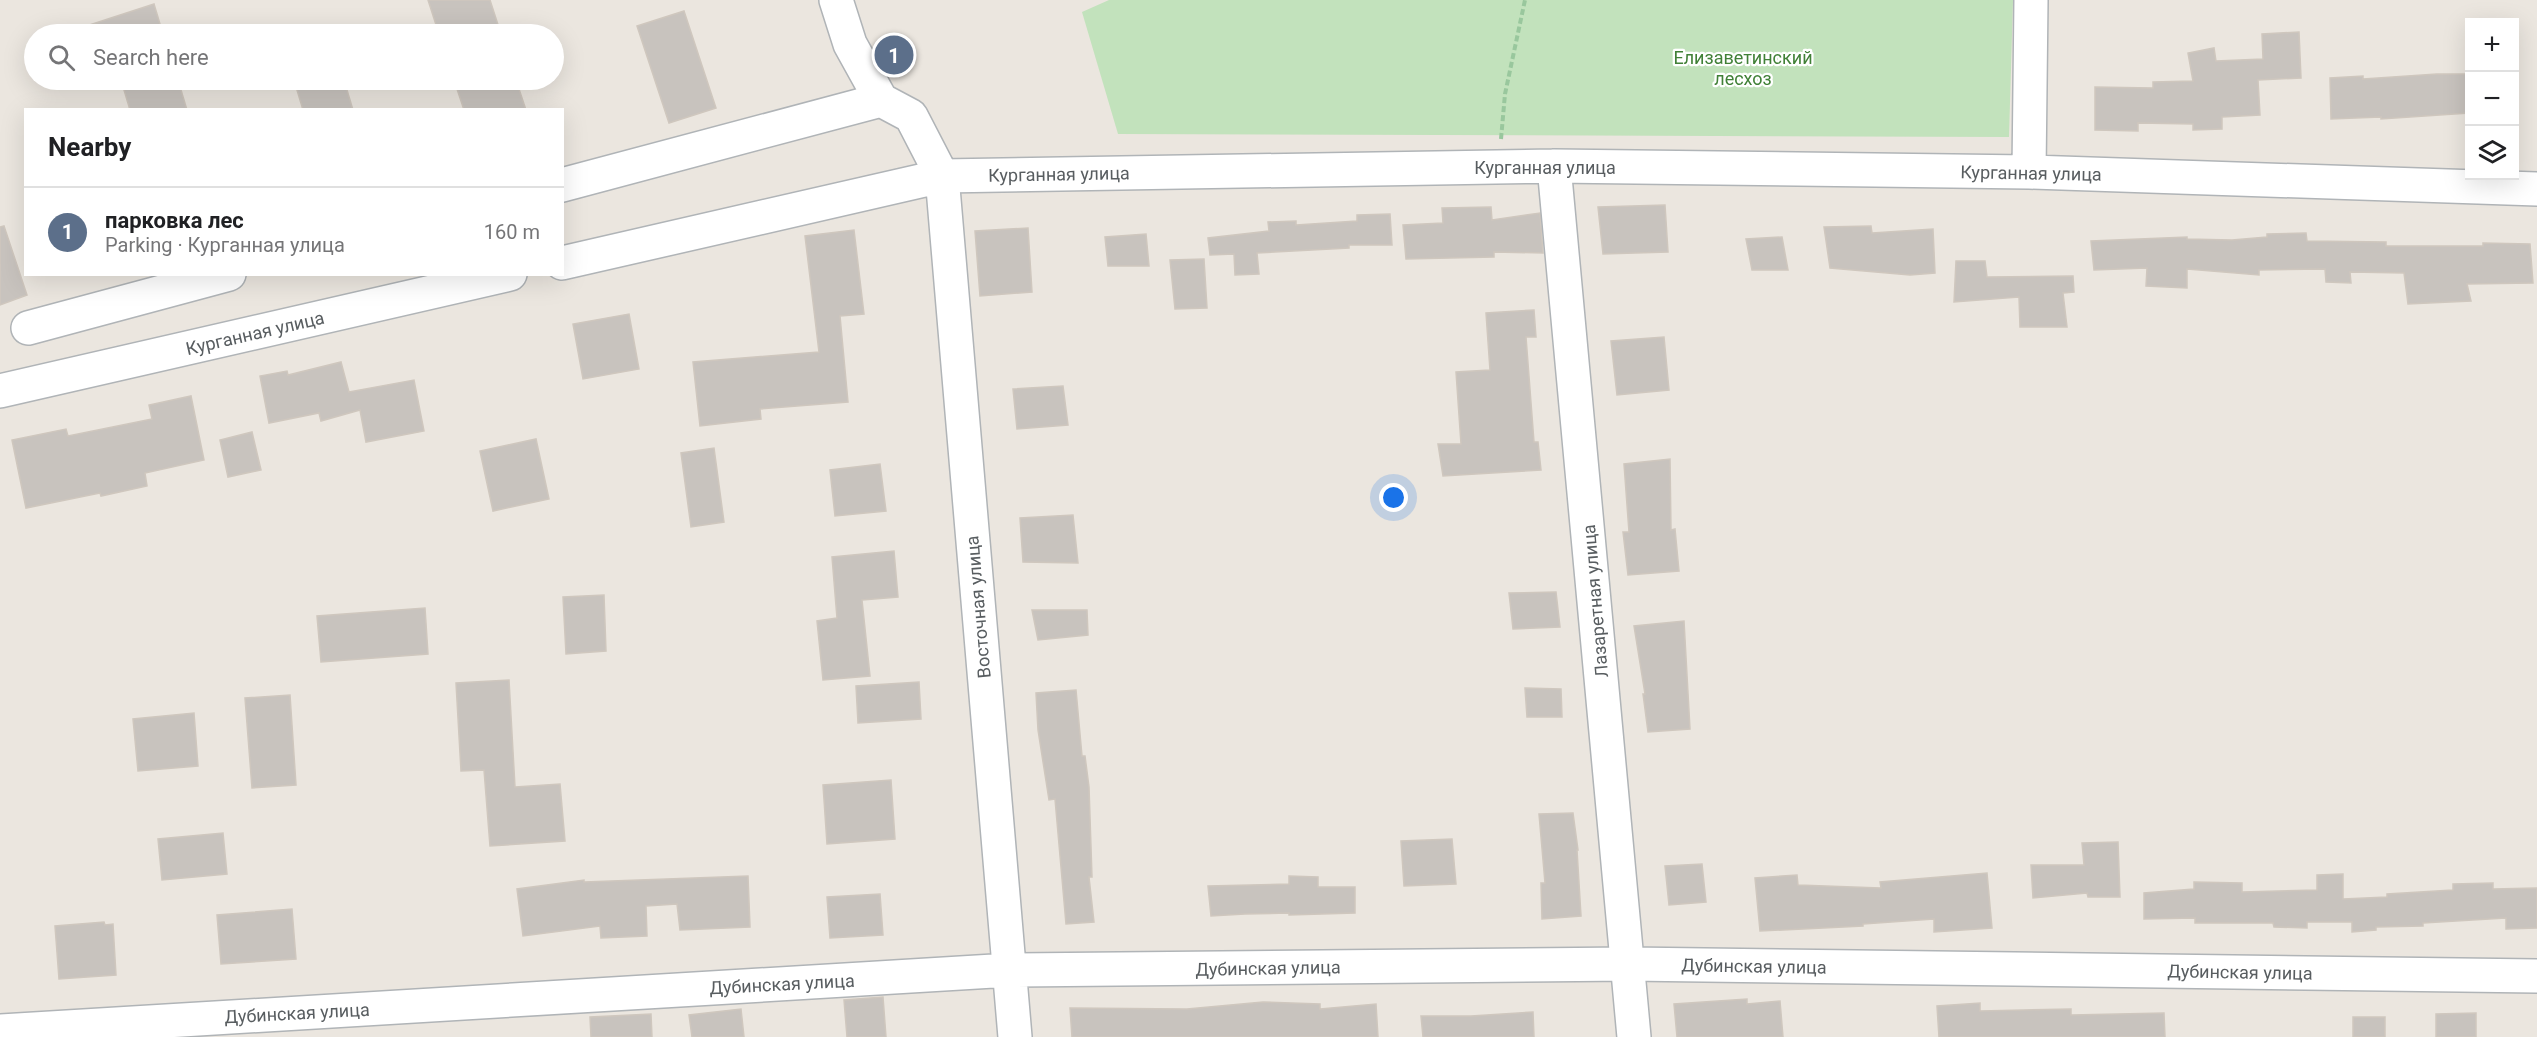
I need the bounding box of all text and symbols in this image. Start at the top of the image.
map controls [2465,18,2519,180]
button: + [2465,18,2519,72]
search box [24,24,564,90]
pin: 1 [874,32,914,78]
icon: search [45,41,78,74]
text: Search here [93,45,209,70]
park label: Елизаветинский лесхоз [1673,47,1813,89]
button: − [2465,72,2519,126]
button: layers [2465,126,2519,180]
text: Nearby [48,132,131,162]
street label: Курганная улица [1474,157,1616,178]
street label: Курганная улица [1960,161,2102,185]
street label: Курганная улица [988,162,1130,186]
text: парковка лес [105,208,244,233]
text: 1 [62,220,73,244]
text: 160 m [484,220,540,244]
text: Parking · Курганная улица [105,233,345,257]
street label: Курганная улица [184,307,326,359]
your location [1379,483,1408,512]
street label: Лазаретная улица [1578,524,1612,678]
street label: Восточная улица [961,535,995,679]
street label: Дубинская улица [1681,954,1827,978]
street label: Дубинская улица [1195,956,1341,980]
street label: Дубинская улица [2167,960,2313,984]
street label: Дубинская улица [709,970,855,998]
street label: Дубинская улица [224,999,370,1027]

